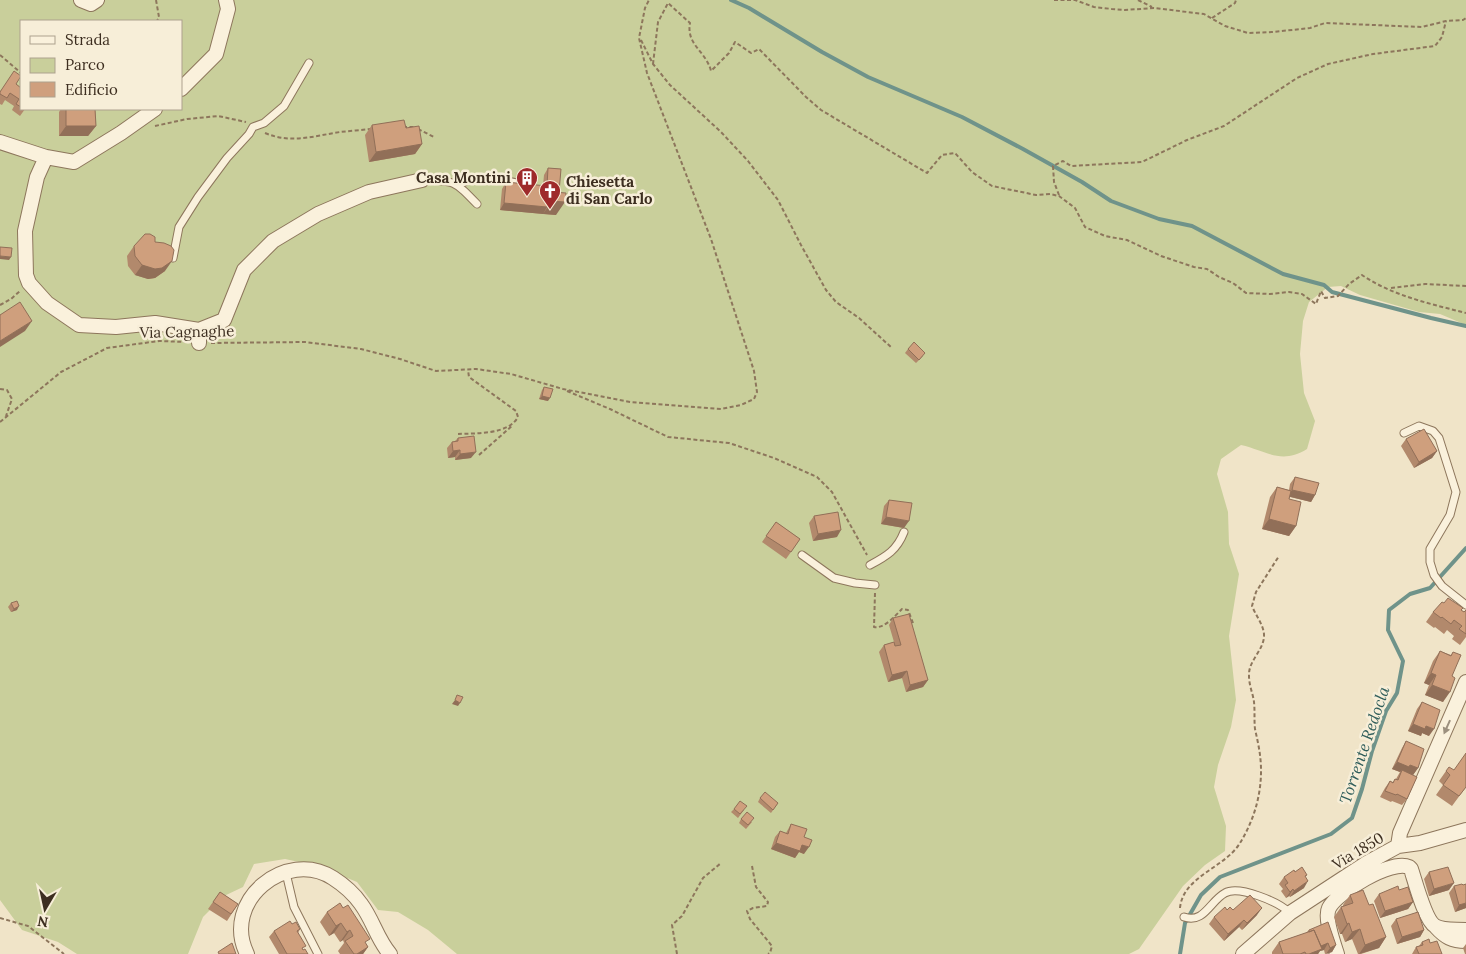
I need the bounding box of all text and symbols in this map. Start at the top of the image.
legend [20,20,182,110]
text: Strada [65,30,110,49]
text: Parco [65,55,105,74]
text: Edificio [65,80,118,99]
building icon: Casa Montini [515,166,539,197]
place label: Casa Montini [416,168,511,187]
place label: Chiesetta di San Carlo [566,172,653,208]
church icon: Chiesetta di San Carlo [538,179,562,210]
street label: Via Cagnaghe [139,321,234,342]
water label: Torrente Redocla [1335,683,1394,806]
one-way arrow [1442,720,1450,734]
street label: Via 1850 [1328,828,1387,874]
north arrow [20,884,70,934]
text: N [36,912,50,932]

